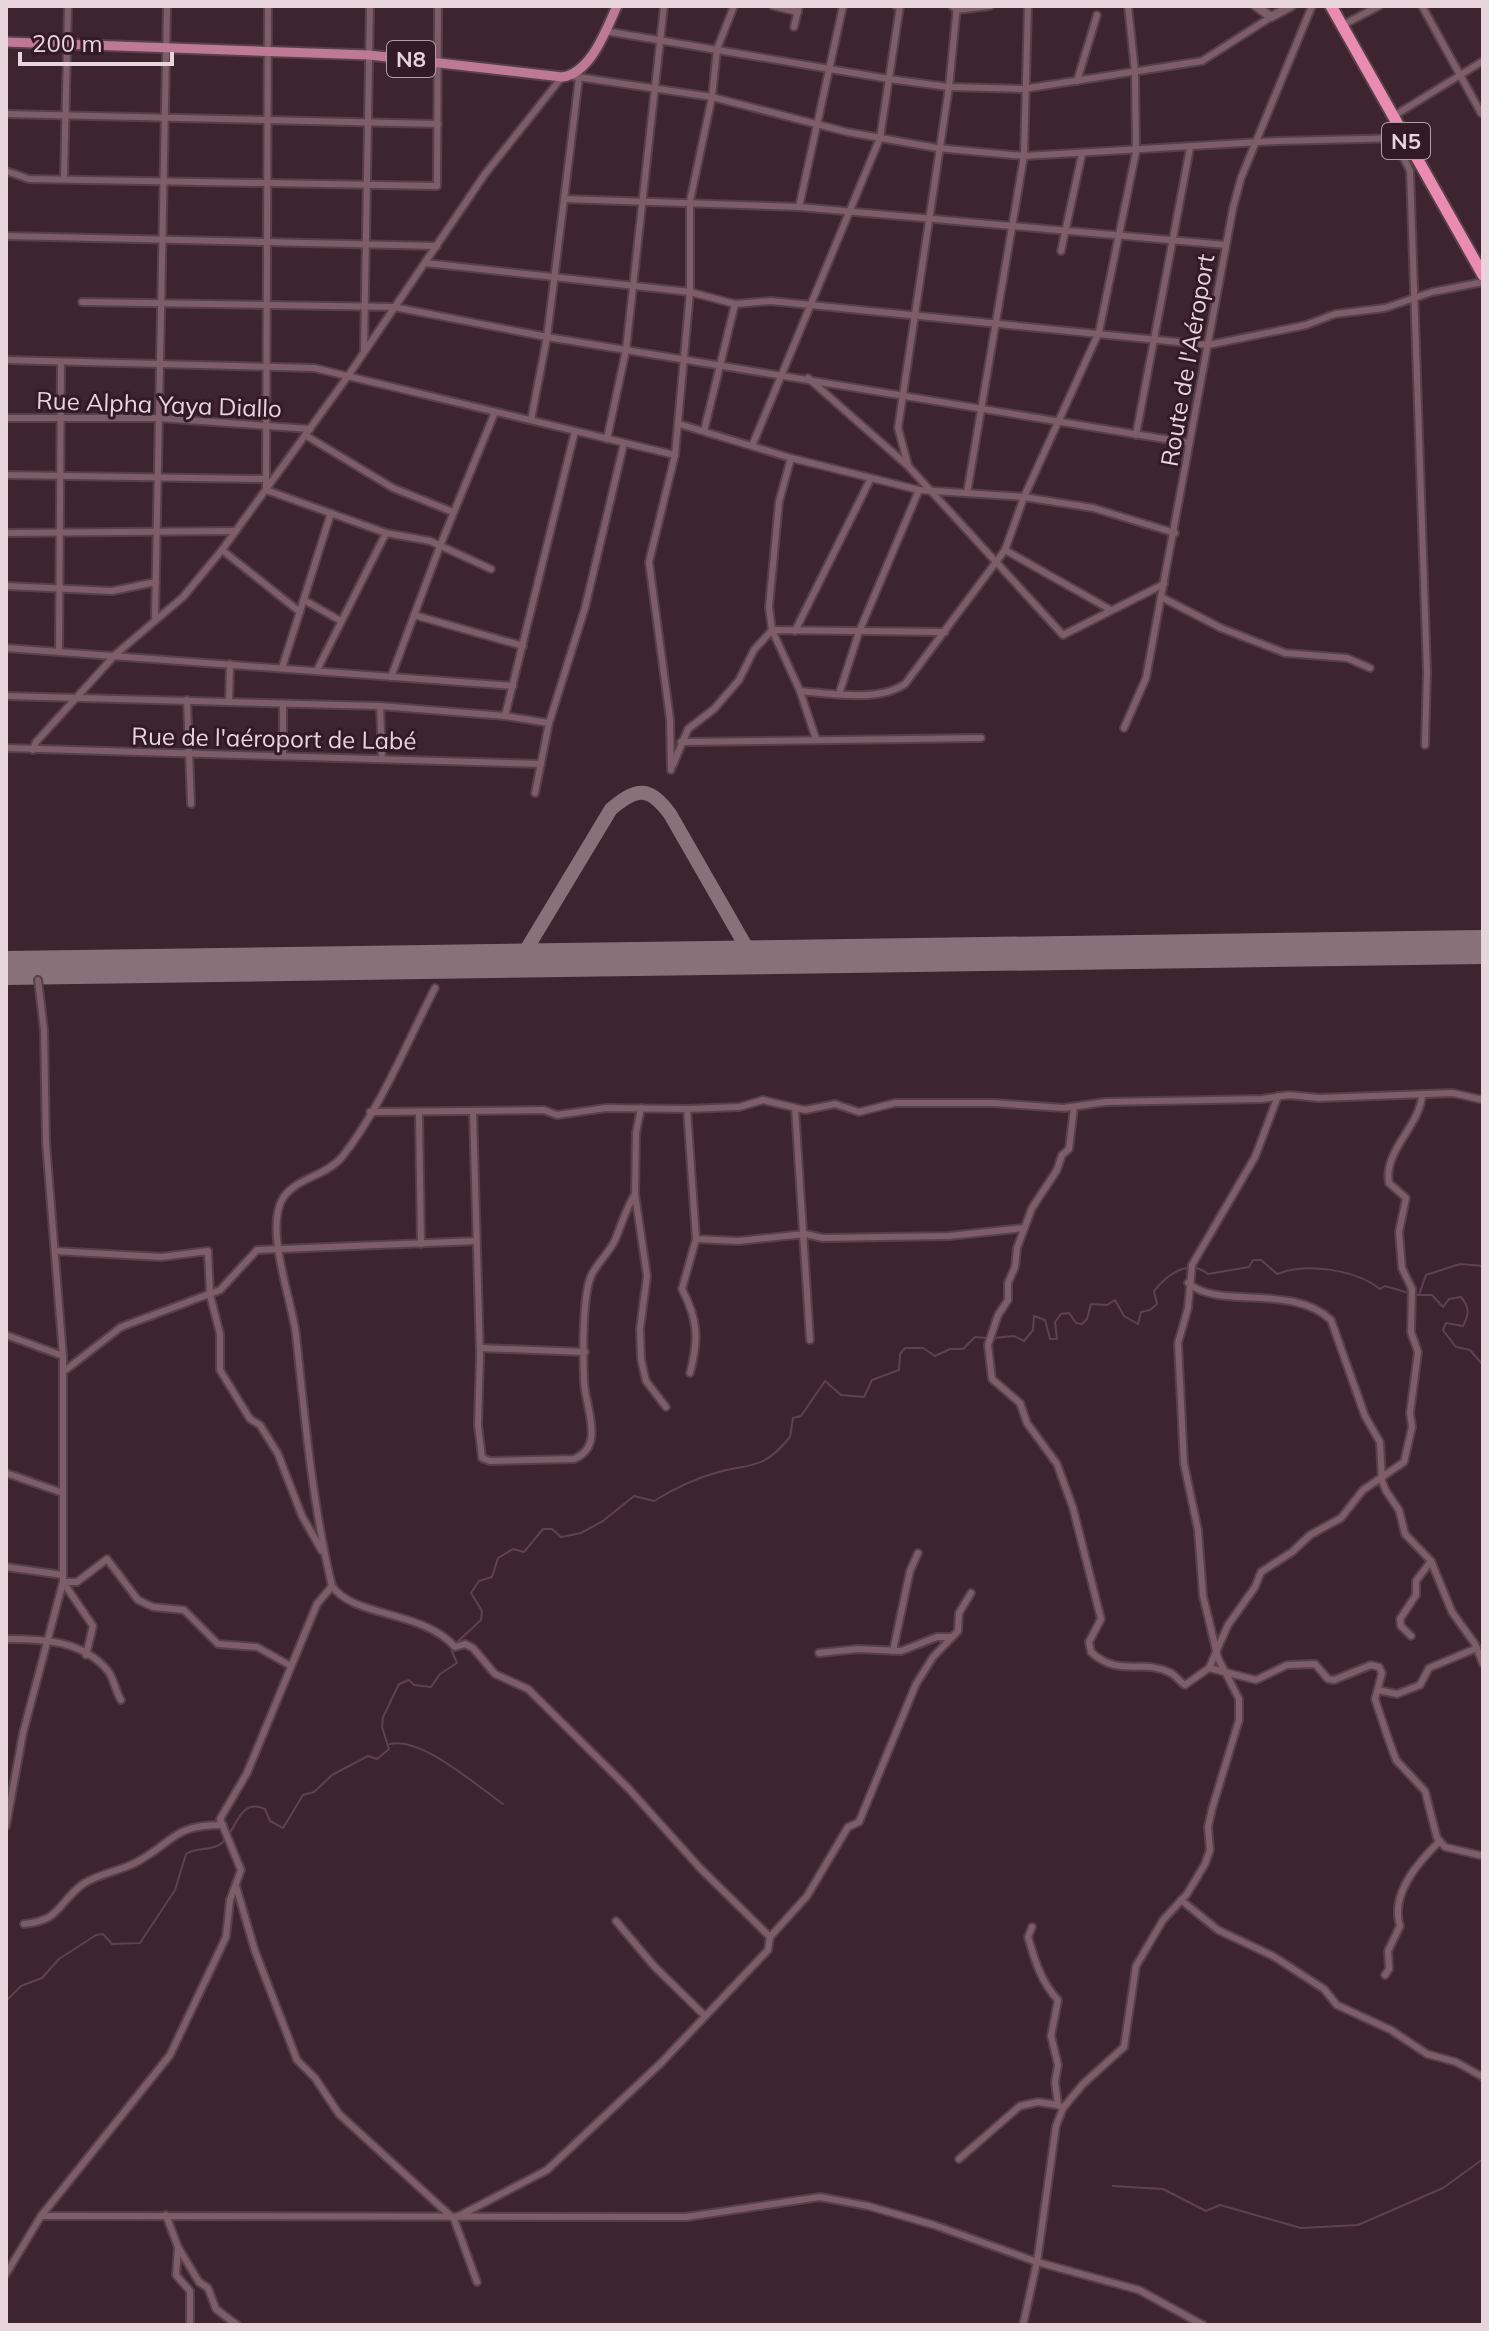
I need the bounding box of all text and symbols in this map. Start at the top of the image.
scale bar [20,16,172,66]
text: 200 m [32,28,103,58]
road number: N8 [387,41,435,77]
road number: N5 [1382,123,1430,159]
street label: Route de l'Aéroport [1154,252,1220,468]
street label: Rue Alpha Yaya Diallo [36,385,282,423]
street label: Rue de l'aéroport de Labé [131,721,417,755]

